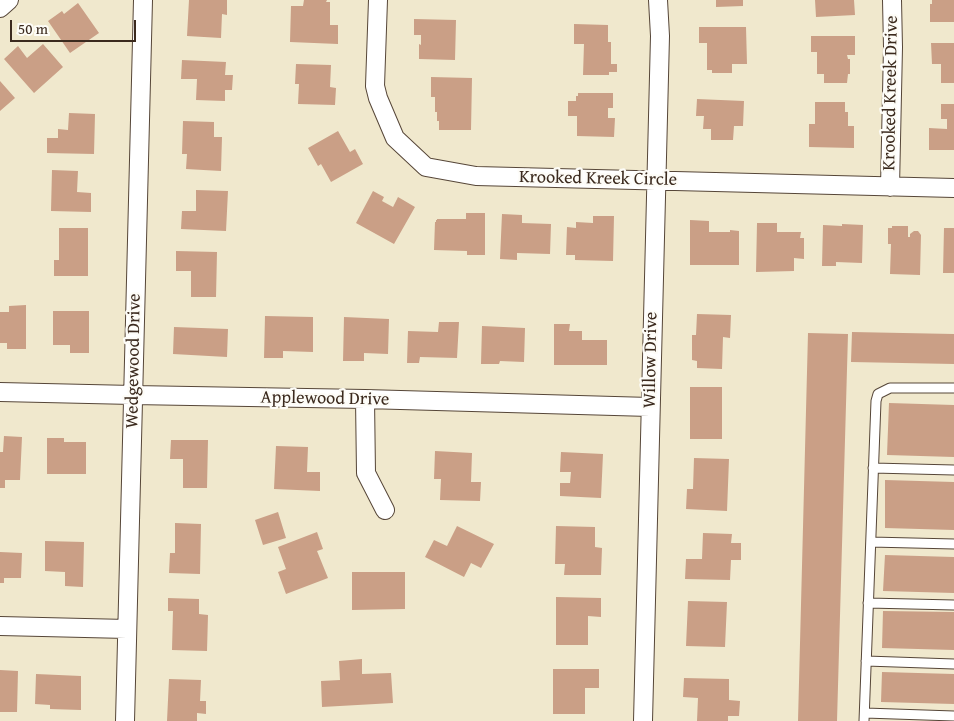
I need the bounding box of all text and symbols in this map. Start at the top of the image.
scale bar [12,10,139,42]
street label: Krooked Kreek Drive [879,15,903,171]
text: 50 m [18,18,48,39]
street label: Krooked Kreek Circle [519,167,677,191]
street label: Wedgewood Drive [122,293,146,429]
street label: Willow Drive [639,312,663,408]
street label: Applewood Drive [260,387,390,411]

